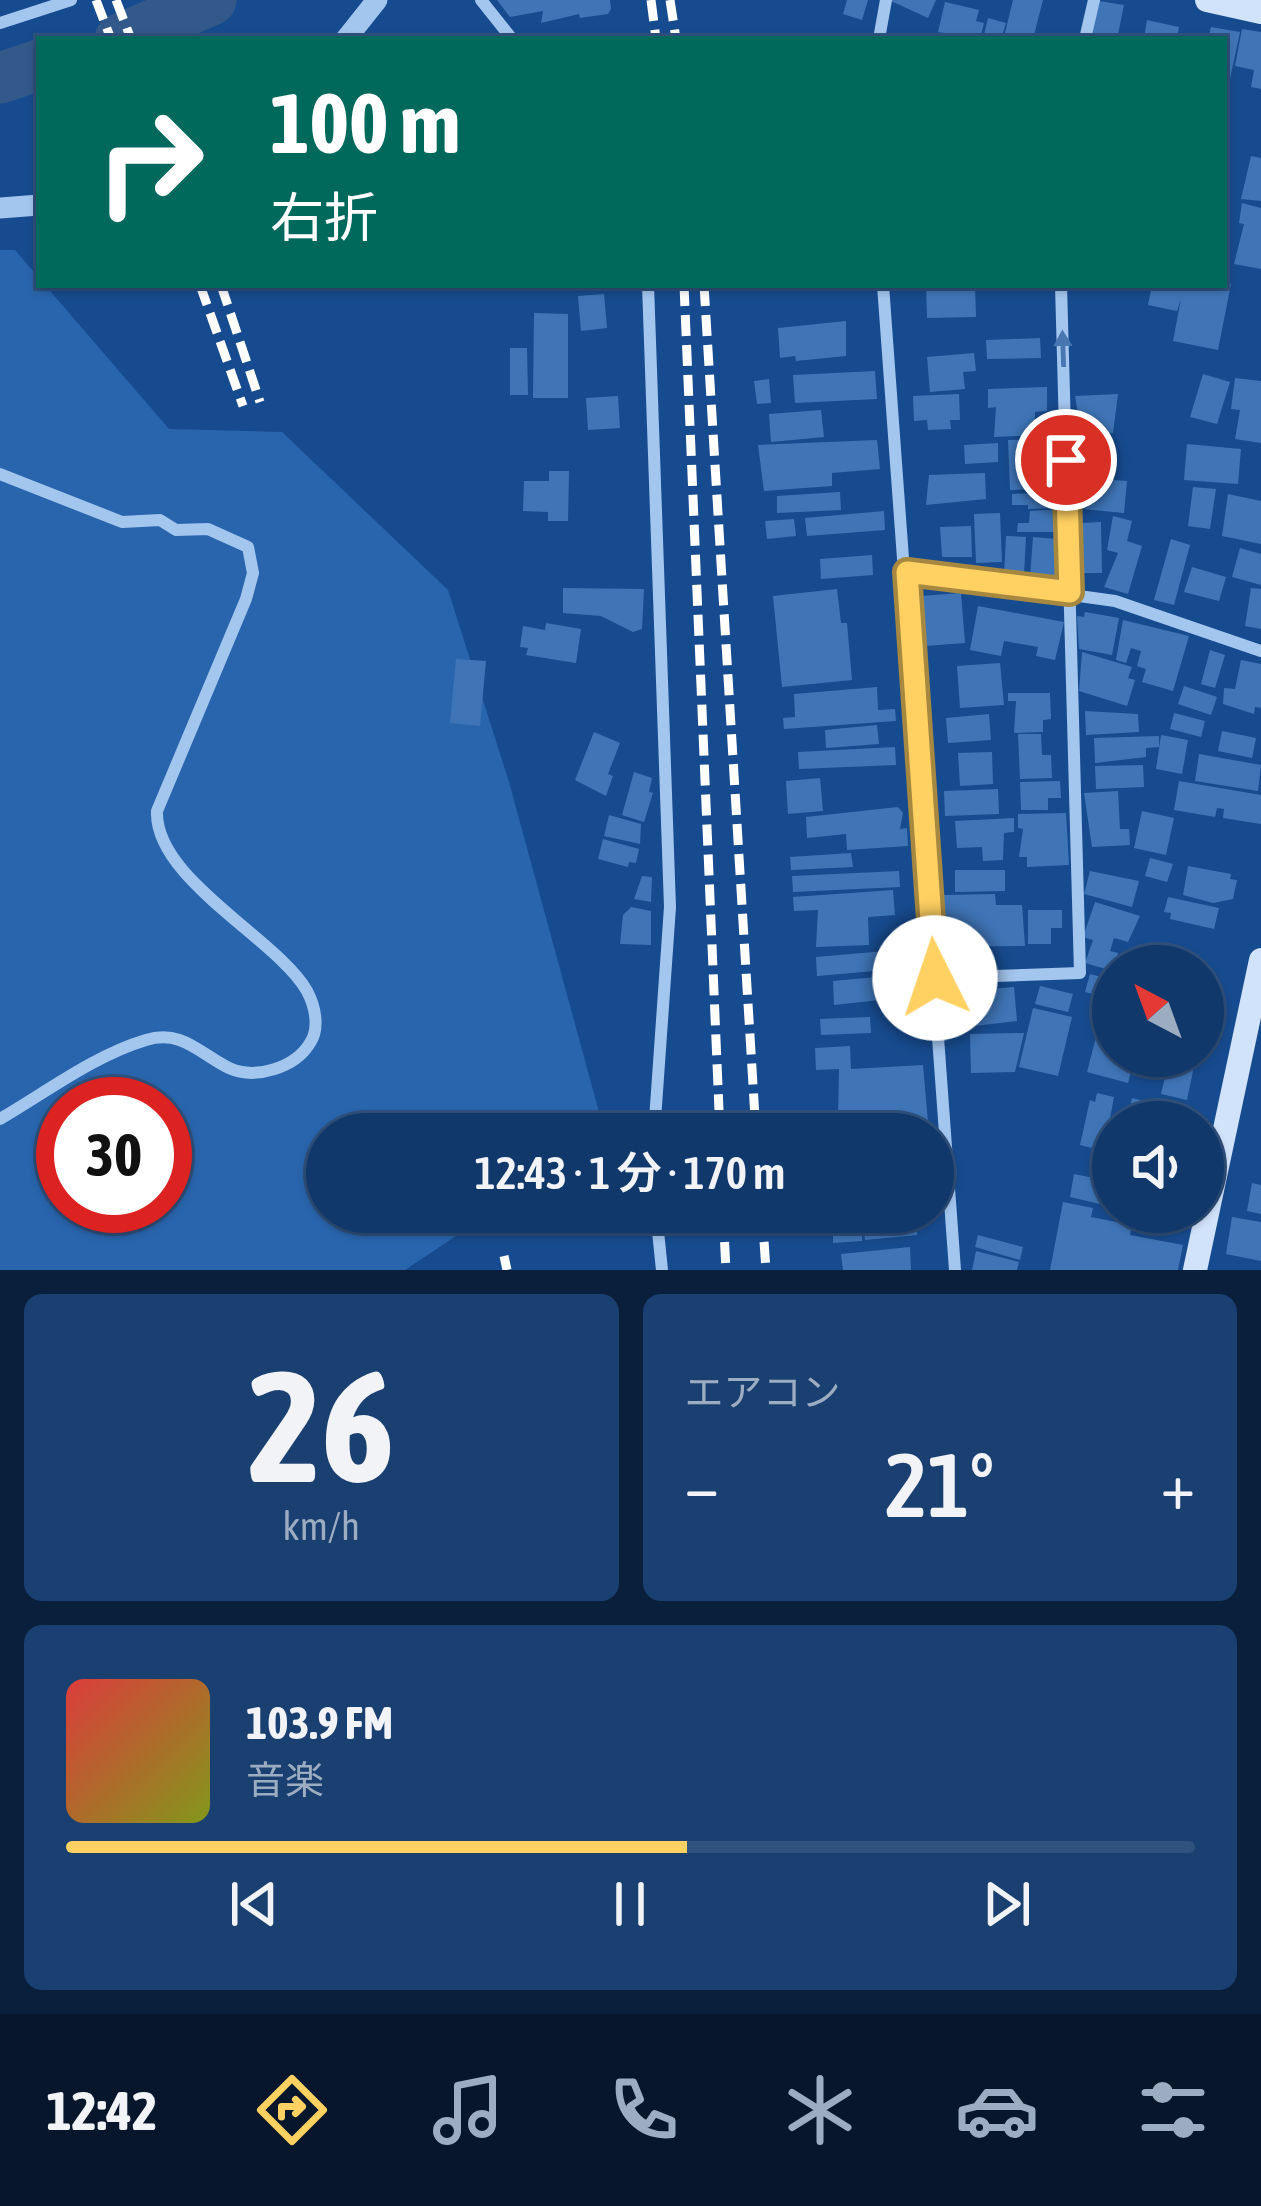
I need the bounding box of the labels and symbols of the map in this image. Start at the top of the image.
one-way arrow [1054,329,1073,367]
pin [1015,409,1117,511]
position arrow [872,915,998,1041]
north arrow [1092,945,1224,1077]
speed limit sign: 30 [36,1077,192,1233]

